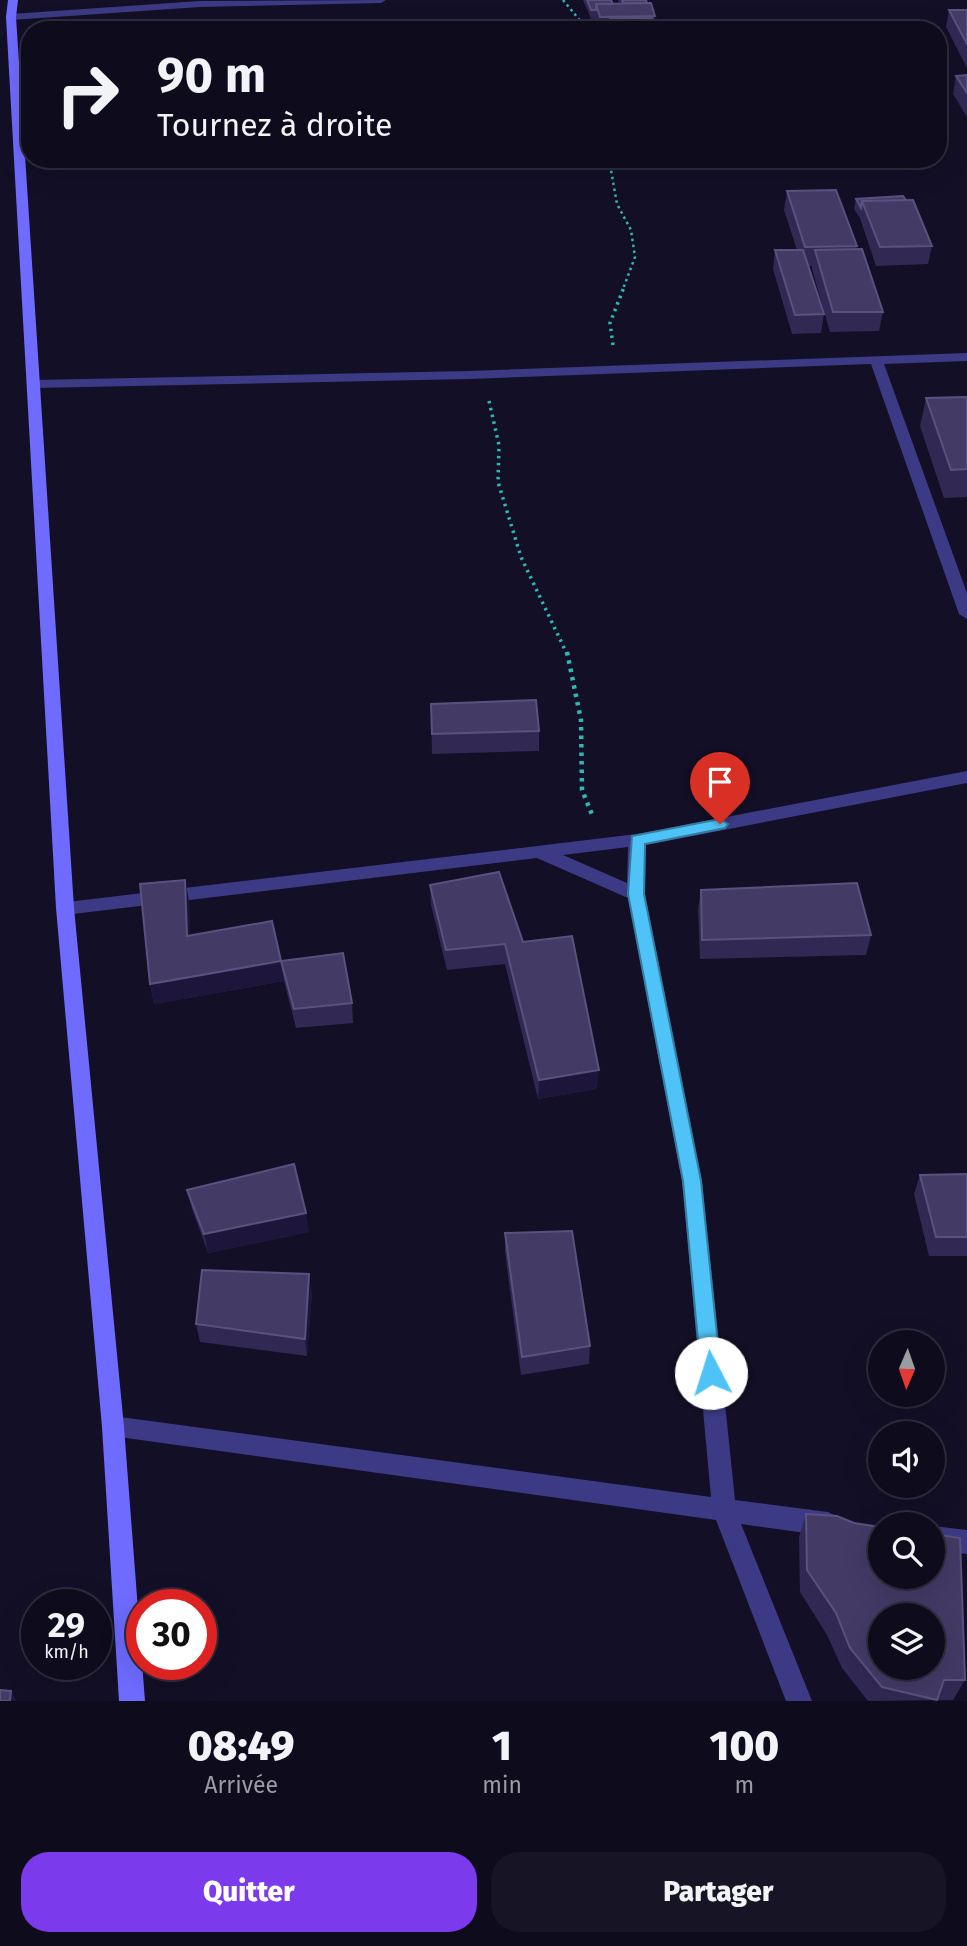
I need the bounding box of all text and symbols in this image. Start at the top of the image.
text: 90 m [157,46,266,105]
icon: right [42,49,133,140]
text: Tournez à droite [157,106,393,144]
pin [690,752,750,824]
icon: arrive [701,763,739,801]
north arrow [868,1330,945,1407]
map controls [868,1330,945,1680]
position arrow [674,1336,748,1410]
button: sound [868,1421,945,1498]
button: search [868,1512,945,1589]
speed limit sign: 30 [126,1589,217,1680]
button: layers [868,1603,945,1680]
text: 29 [48,1604,85,1646]
text: km/h [44,1641,89,1663]
text: 08:49 [188,1721,295,1771]
text: 1 [492,1721,512,1771]
text: 100 [710,1721,779,1771]
text: Arrivée [204,1771,278,1799]
text: min [482,1771,522,1799]
text: m [735,1771,754,1799]
button: Quitter [21,1852,477,1932]
button: Partager [491,1852,946,1932]

